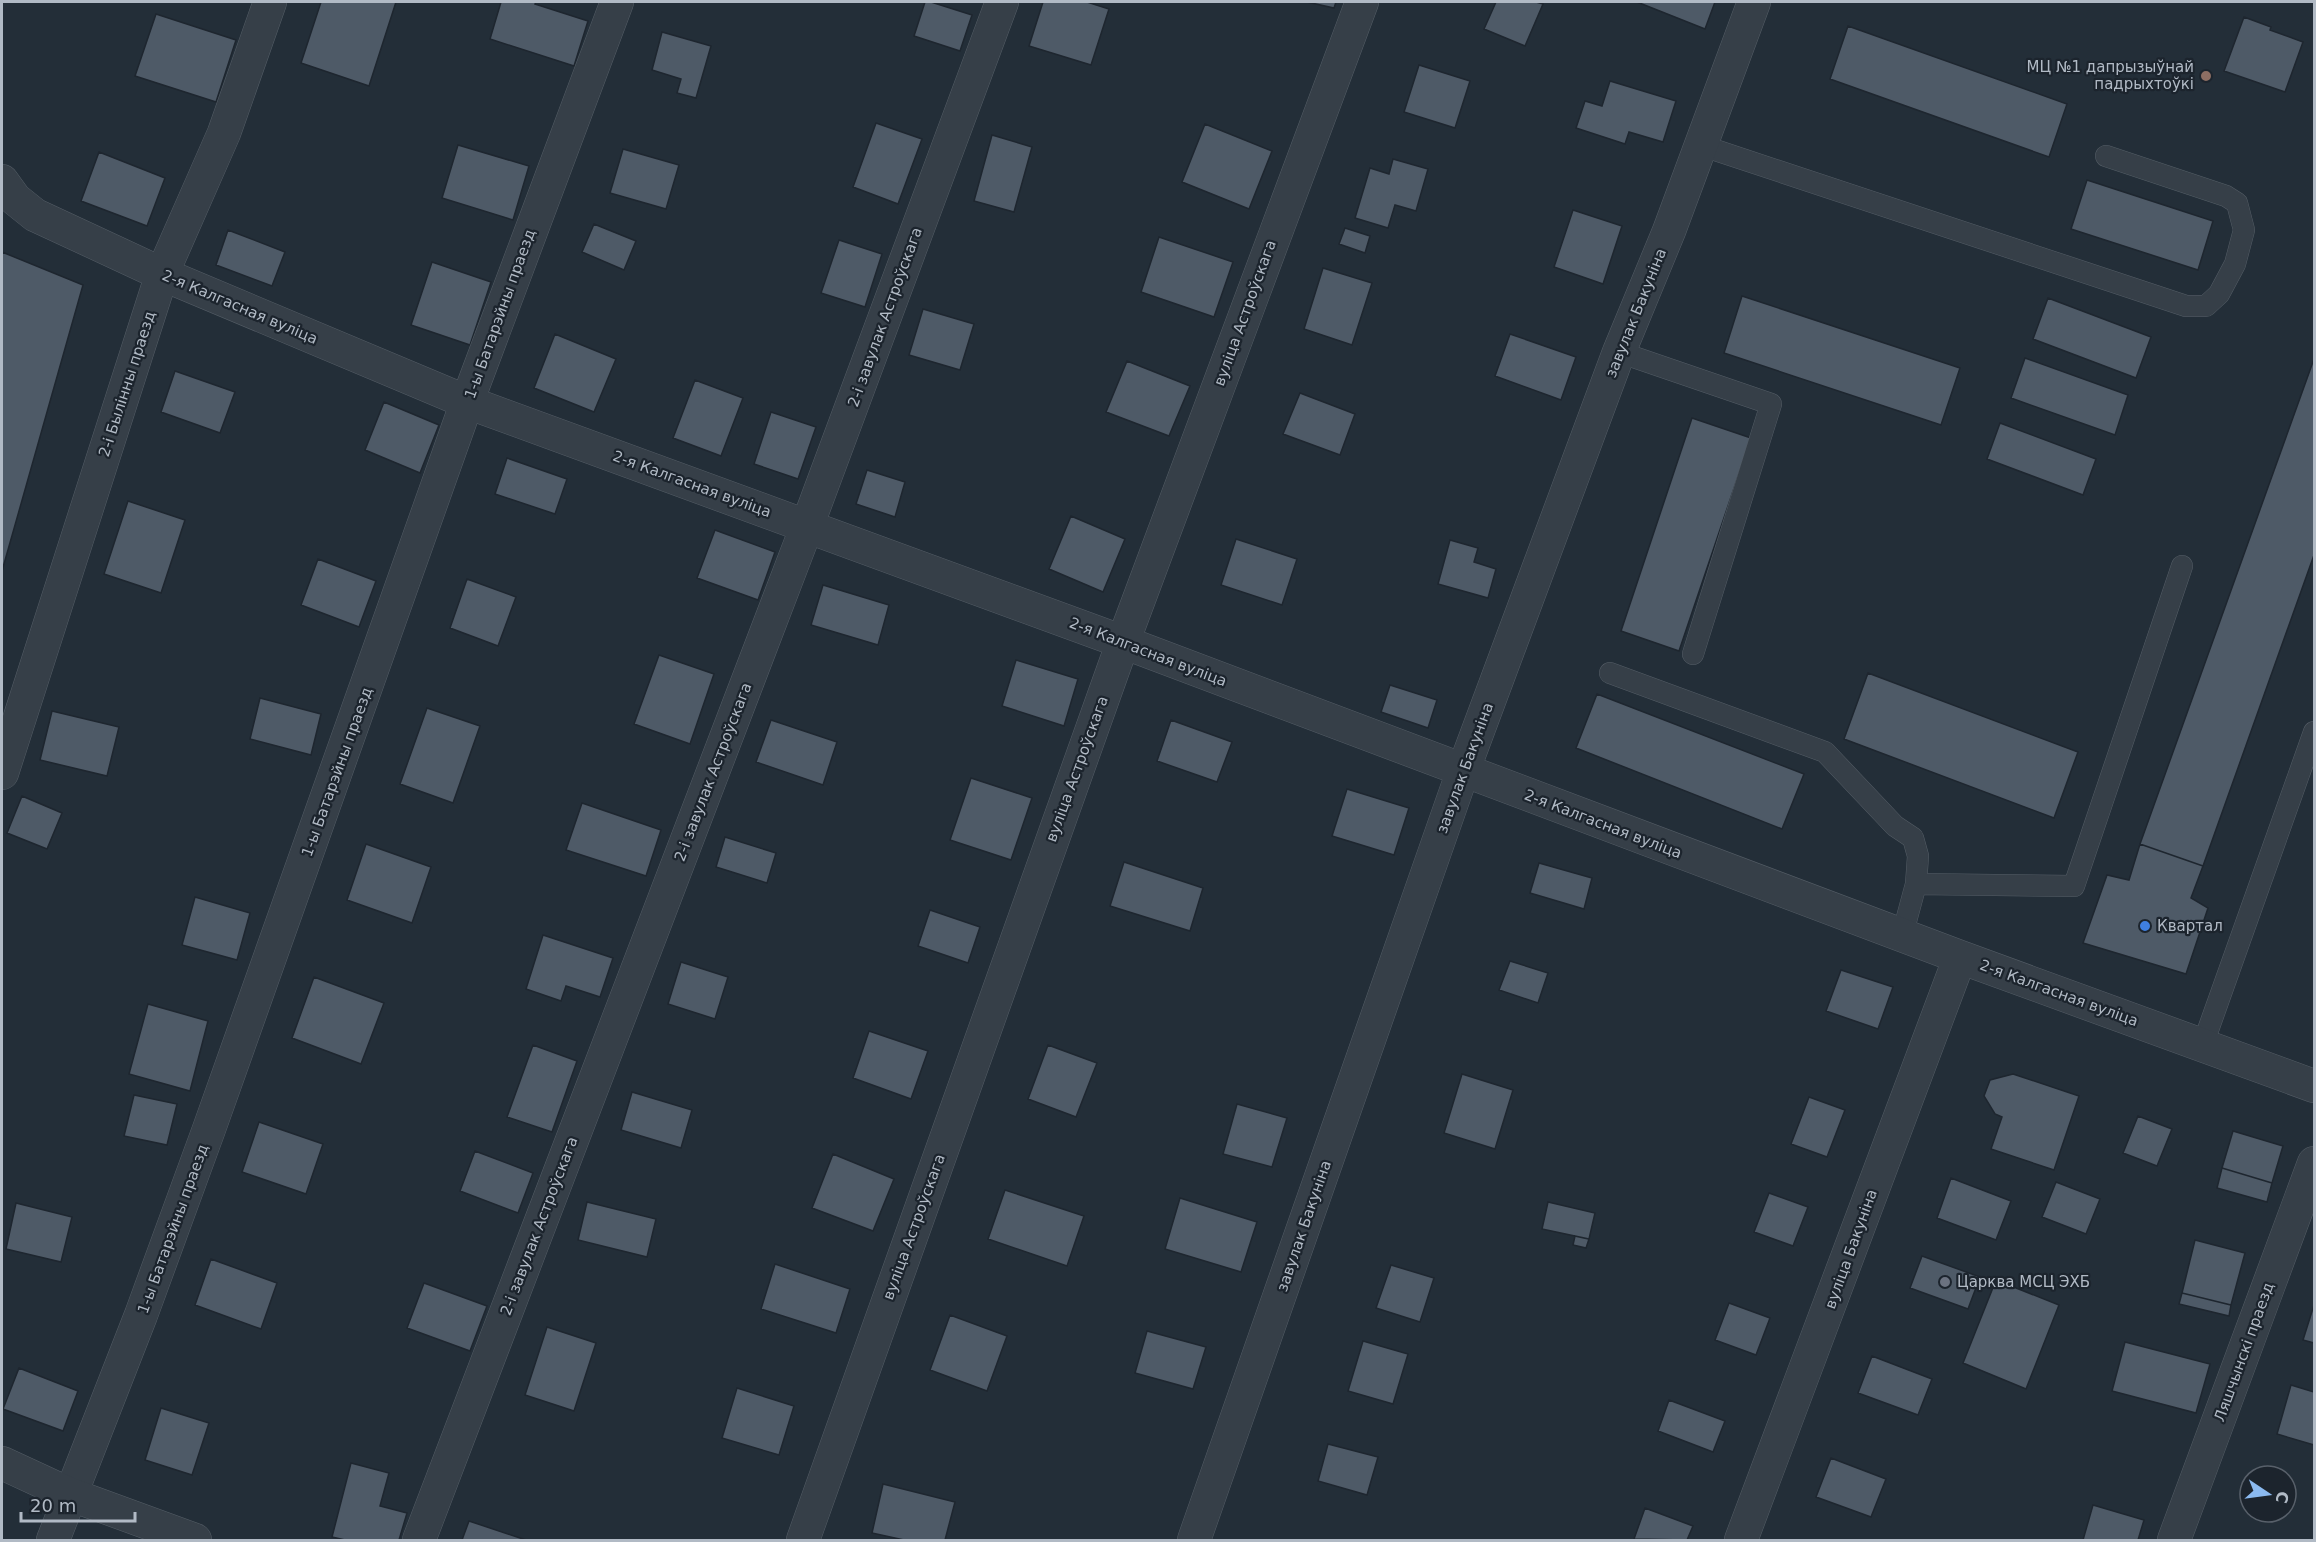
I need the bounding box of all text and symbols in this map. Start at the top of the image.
place label: МЦ №1 дапрызыўнай падрыхтоўкі [2027,58,2194,93]
marker: МЦ №1 дапрызыўнай падрыхтоўкі [2199,69,2213,83]
street label: 2-і завулак Астроўскага [844,225,926,409]
street label: 1-ы Батарэйны праезд [461,227,539,401]
street label: вуліца Астроўскага [1210,238,1280,388]
street label: завулак Бакуніна [1602,246,1670,380]
street label: 2-я Калгасная вуліца [160,266,320,348]
street label: 2-і Былінны праезд [95,309,159,459]
street label: 2-я Калгасная вуліца [610,447,774,521]
street label: 2-я Калгасная вуліца [1067,614,1229,690]
street label: 2-і завулак Астроўскага [671,680,755,864]
street label: 1-ы Батарэйны праезд [298,685,376,859]
street label: вуліца Астроўскага [1042,694,1112,844]
street label: завулак Бакуніна [1433,700,1497,836]
street label: 2-я Калгасная вуліца [1522,786,1684,862]
place label: Квартал [2157,917,2223,935]
marker: Квартал [2138,919,2152,933]
street label: 2-я Калгасная вуліца [1977,956,2141,1030]
street label: 2-і завулак Астроўскага [497,1134,581,1318]
street label: 1-ы Батарэйны праезд [134,1142,212,1316]
street label: вуліца Астроўскага [879,1152,949,1302]
street label: завулак Бакуніна [1273,1158,1335,1294]
street label: вуліца Бакуніна [1821,1187,1881,1311]
place label: Царква МСЦ ЭХБ [1957,1273,2090,1291]
marker: Царква МСЦ ЭХБ [1938,1275,1952,1289]
street label: Ляшчынскі праезд [2210,1280,2278,1424]
north arrow [2238,1464,2298,1524]
scale bar [21,1485,135,1523]
text: С [2272,1489,2293,1505]
text: 20 m [30,1495,76,1516]

